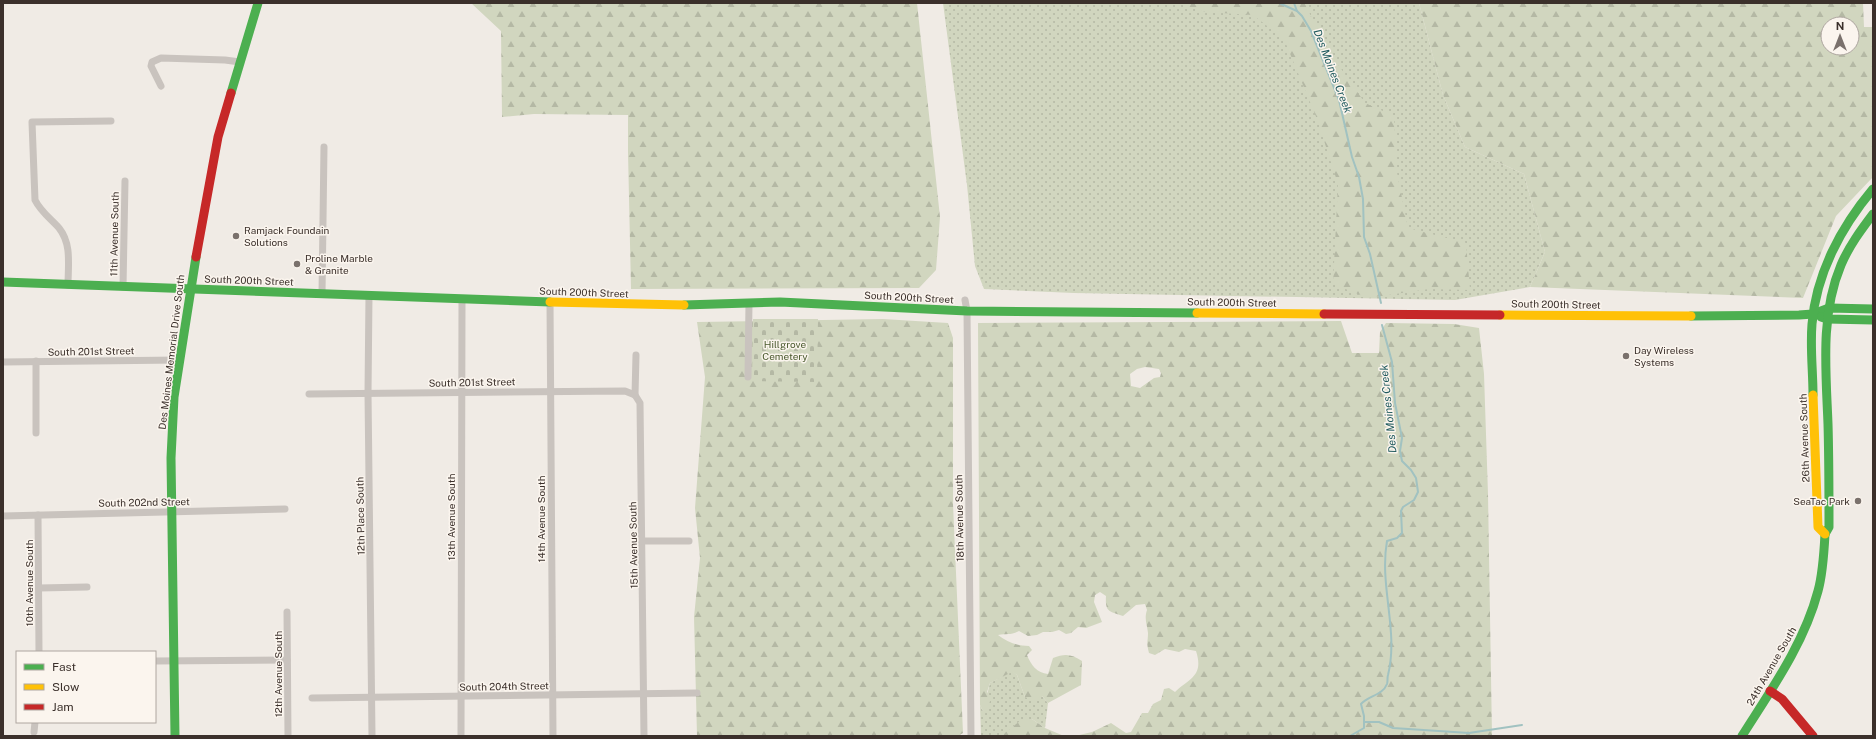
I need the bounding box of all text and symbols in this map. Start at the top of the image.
north arrow [1820,16,1860,56]
text: N [1836,20,1844,32]
water label: Des Moines Creek [1311,27,1355,115]
street label: 11th Avenue South [107,191,121,276]
place label: Ramjack Foundain Solutions [244,224,330,248]
marker: Ramjack Foundain Solutions [231,231,241,241]
place label: Proline Marble & Granite [305,252,373,276]
marker: Proline Marble & Granite [292,259,302,269]
street label: South 200th Street [204,272,294,288]
street label: Des Moines Memorial Drive South [156,274,186,430]
street label: South 200th Street [539,284,629,300]
street label: South 200th Street [864,289,954,305]
street label: South 200th Street [1187,295,1277,309]
street label: South 200th Street [1511,297,1601,311]
park label: Hillgrove Cemetery [762,338,808,362]
street label: South 201st Street [47,344,135,358]
place label: Day Wireless Systems [1634,344,1694,368]
marker: Day Wireless Systems [1621,351,1631,361]
water label: Des Moines Creek [1377,364,1399,454]
street label: South 201st Street [428,375,516,389]
street label: 26th Avenue South [1796,393,1812,483]
street label: 13th Avenue South [445,473,457,560]
street label: 18th Avenue South [952,474,966,562]
street label: 14th Avenue South [535,475,547,562]
street label: 12th Place South [353,477,367,555]
street label: South 202nd Street [98,495,190,509]
place label: SeaTac Park [1793,495,1850,507]
marker: SeaTac Park [1853,496,1863,506]
street label: 15th Avenue South [626,501,640,589]
street label: 10th Avenue South [23,539,35,626]
street label: 24th Avenue South [1744,624,1799,707]
street label: 12th Avenue South [272,630,284,717]
legend [16,651,156,723]
text: Fast [52,660,77,674]
street label: South 204th Street [459,679,549,693]
text: Slow [52,680,80,694]
text: Jam [52,700,74,714]

